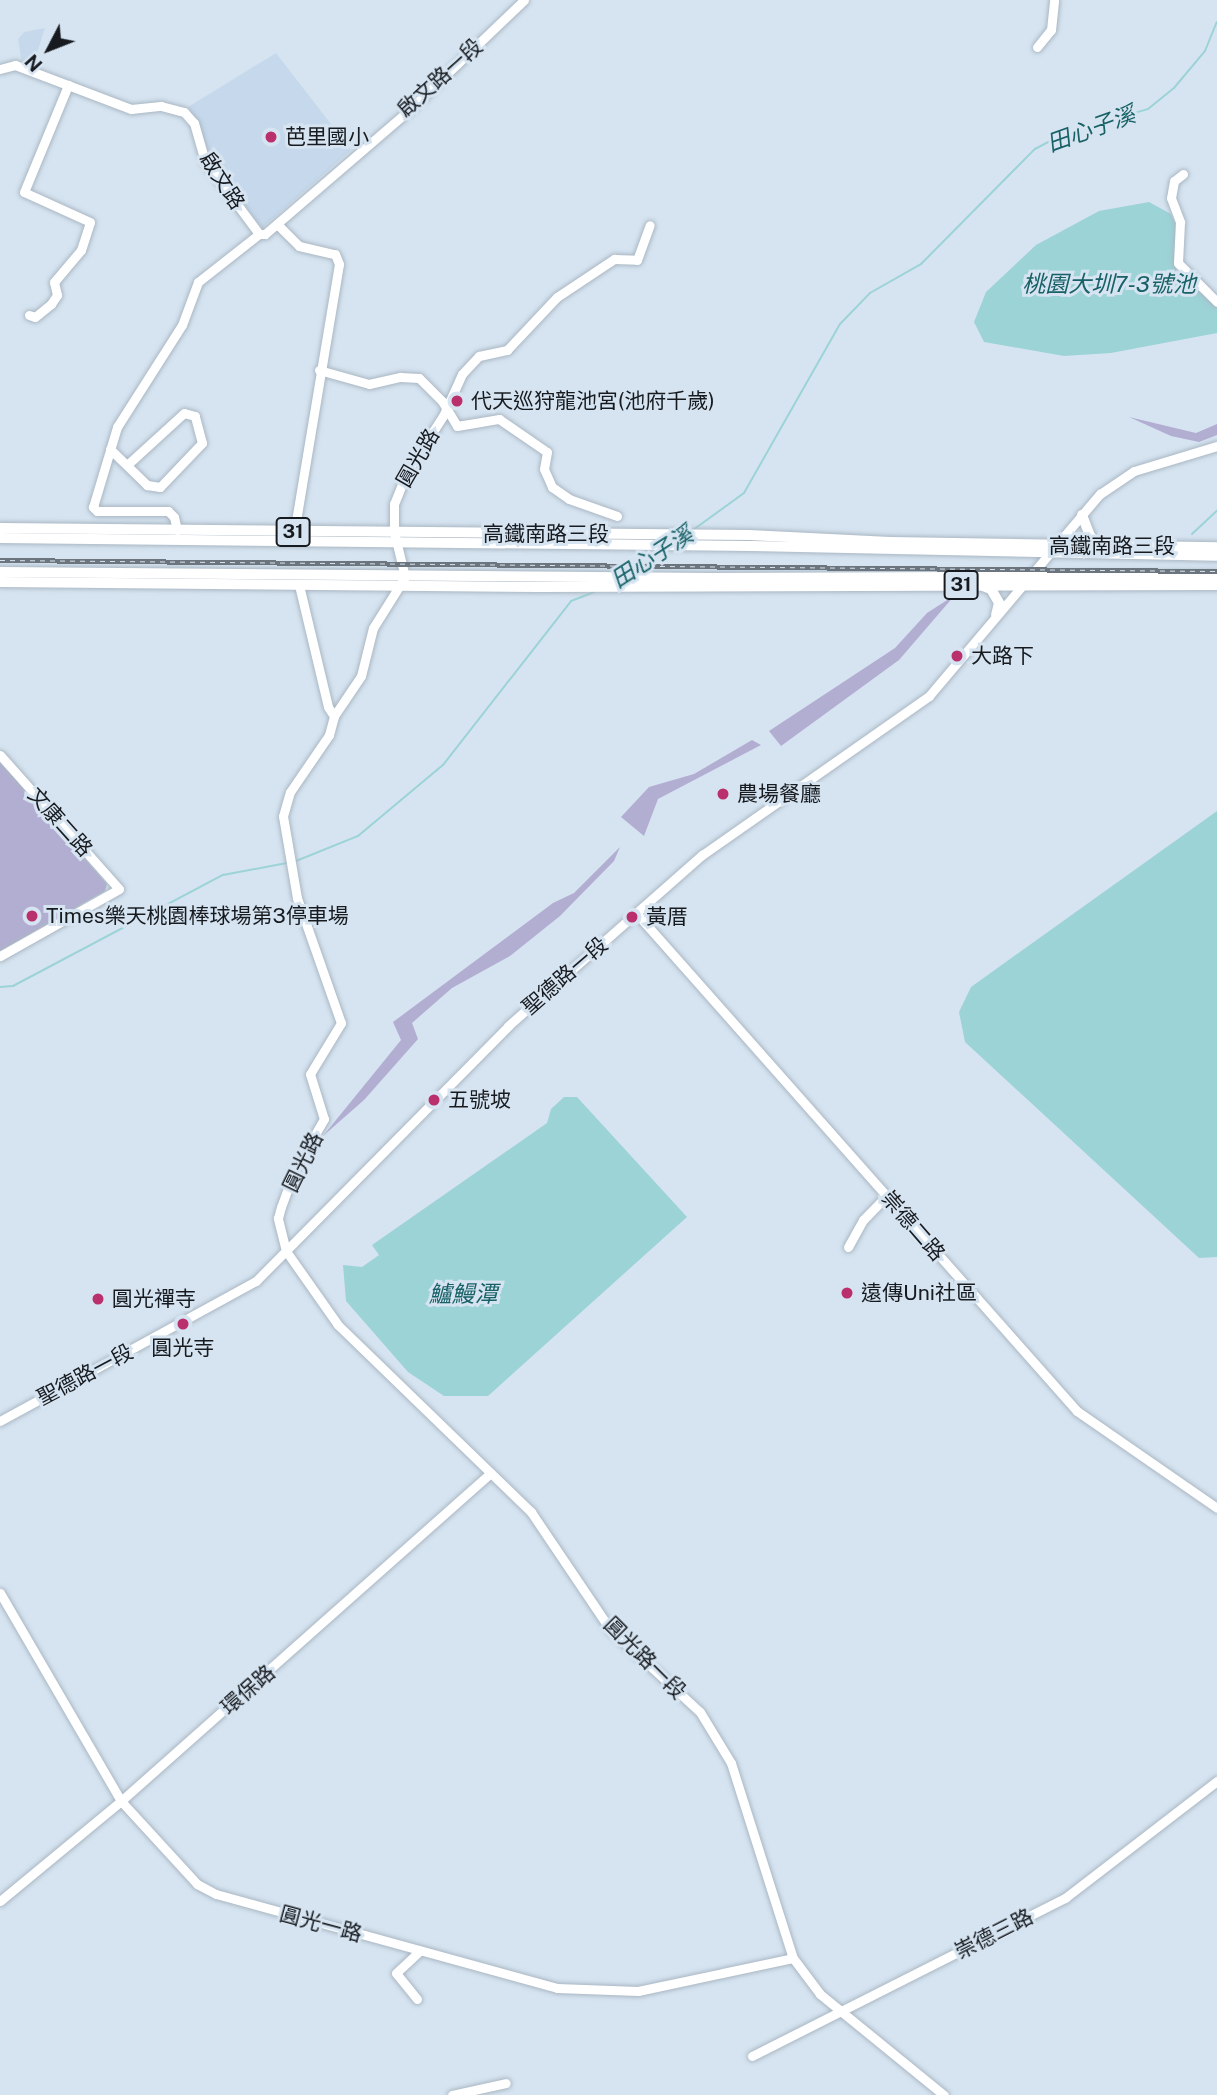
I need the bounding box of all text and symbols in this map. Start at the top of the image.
north arrow [14,14,84,84]
street label: 啟文路一段 [393,34,487,122]
text: N [20,50,47,76]
water label: 田心子溪 [1043,100,1139,158]
place label: 芭里國小 [285,124,369,150]
marker: 芭里國小 [263,129,279,145]
street label: 啟文路 [194,148,250,214]
water label: 桃園大圳7-3號池 [1022,270,1196,298]
place label: 代天巡狩龍池宮(池府千歲) [471,388,715,414]
marker: 代天巡狩龍池宮(池府千歲) [449,393,465,409]
street label: 圓光路 [391,424,445,492]
road number: 31 [276,516,310,548]
water label: 田心子溪 [606,520,698,594]
street label: 高鐵南路三段 [483,521,609,547]
street label: 高鐵南路三段 [1049,533,1175,559]
road number: 31 [944,570,978,600]
place label: 大路下 [971,643,1034,669]
marker: 大路下 [949,648,965,664]
place label: 農場餐廳 [737,781,821,807]
street label: 文康二路 [23,782,97,862]
marker: 農場餐廳 [715,786,731,802]
place label: Times樂天桃園棒球場第3停車場 [46,903,349,929]
place label: 黃厝 [646,904,688,930]
marker: Times樂天桃園棒球場第3停車場 [24,908,40,924]
marker: 黃厝 [624,909,640,925]
street label: 聖德路一段 [517,932,613,1020]
place label: 五號坡 [448,1087,511,1113]
marker: 五號坡 [426,1092,442,1108]
street label: 圓光路 [278,1128,328,1196]
street label: 崇德二路 [876,1186,950,1266]
water label: 鱸鰻潭 [429,1280,497,1308]
place label: 遠傳Uni社區 [861,1280,977,1306]
marker: 遠傳Uni社區 [839,1285,855,1301]
place label: 圓光禪寺 [112,1286,196,1312]
marker: 圓光禪寺 [90,1291,106,1307]
marker: 圓光寺 [175,1316,191,1332]
place label: 圓光寺 [152,1335,214,1361]
street label: 聖德路一段 [33,1339,137,1411]
street label: 圓光路一段 [599,1612,691,1704]
street label: 環保路 [216,1660,280,1720]
street label: 圓光一路 [277,1901,365,1947]
street label: 崇德三路 [951,1904,1037,1964]

